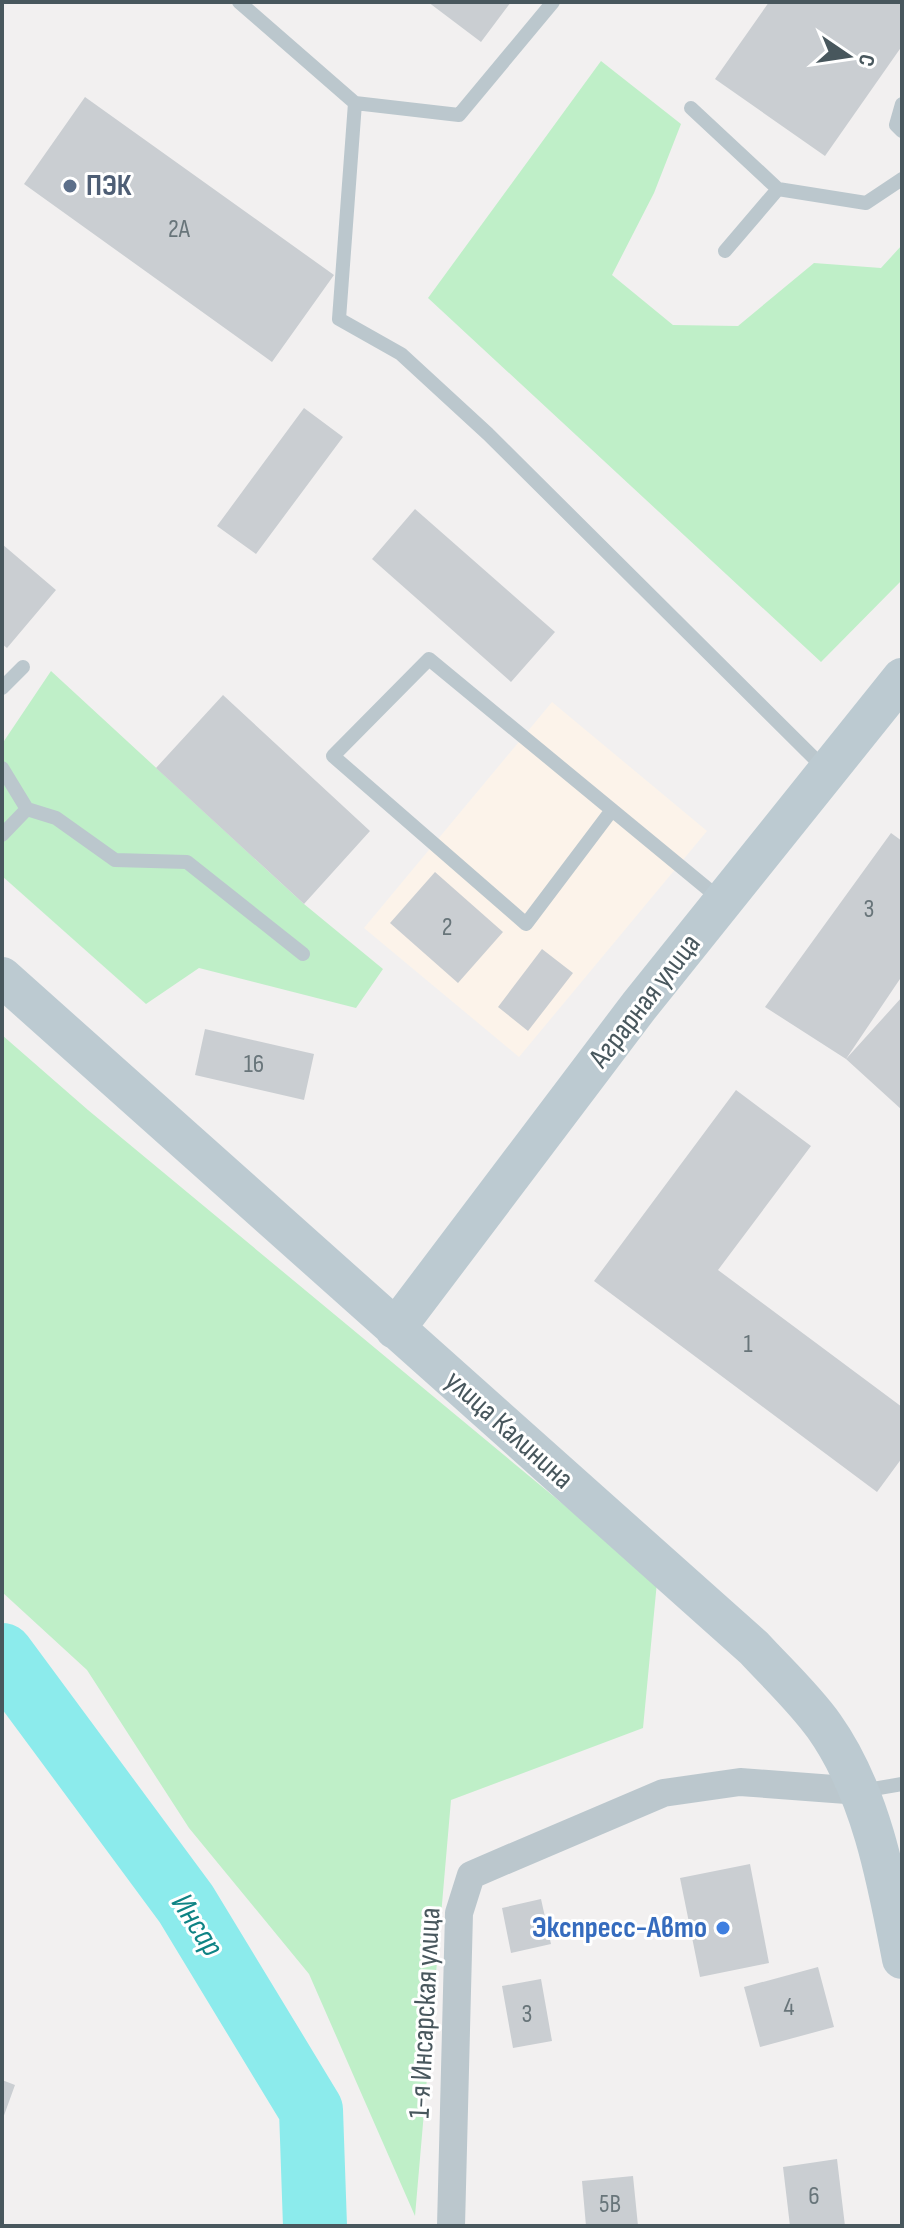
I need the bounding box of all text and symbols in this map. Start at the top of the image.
north arrow [808,16,888,96]
text: С [852,52,880,69]
place label: ПЭК [86,168,132,204]
marker: ПЭК [61,177,79,195]
house number: 2А [168,214,191,245]
house number: 3 [864,894,874,925]
house number: 2 [442,912,452,943]
street label: Аграрная улица [581,927,708,1076]
house number: 16 [244,1049,264,1080]
house number: 1 [743,1329,753,1360]
street label: улица Калинина [437,1363,581,1497]
water label: Инсар [162,1886,232,1964]
street label: 1-я Инсарская улица [401,1907,449,2119]
place label: Экспресс-Авто [532,1910,707,1946]
marker: Экспресс-Авто [714,1919,732,1937]
house number: 4 [784,1992,795,2023]
house number: 3 [522,1999,532,2030]
house number: 6 [808,2181,820,2212]
house number: 5В [599,2189,621,2220]

